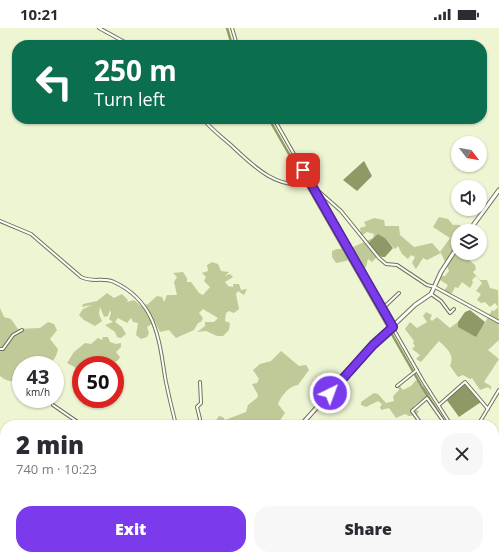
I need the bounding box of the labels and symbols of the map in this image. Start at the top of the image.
north arrow [451,136,487,172]
pin [286,153,320,187]
speed limit sign: 50 [72,356,124,408]
position arrow [309,372,351,414]

